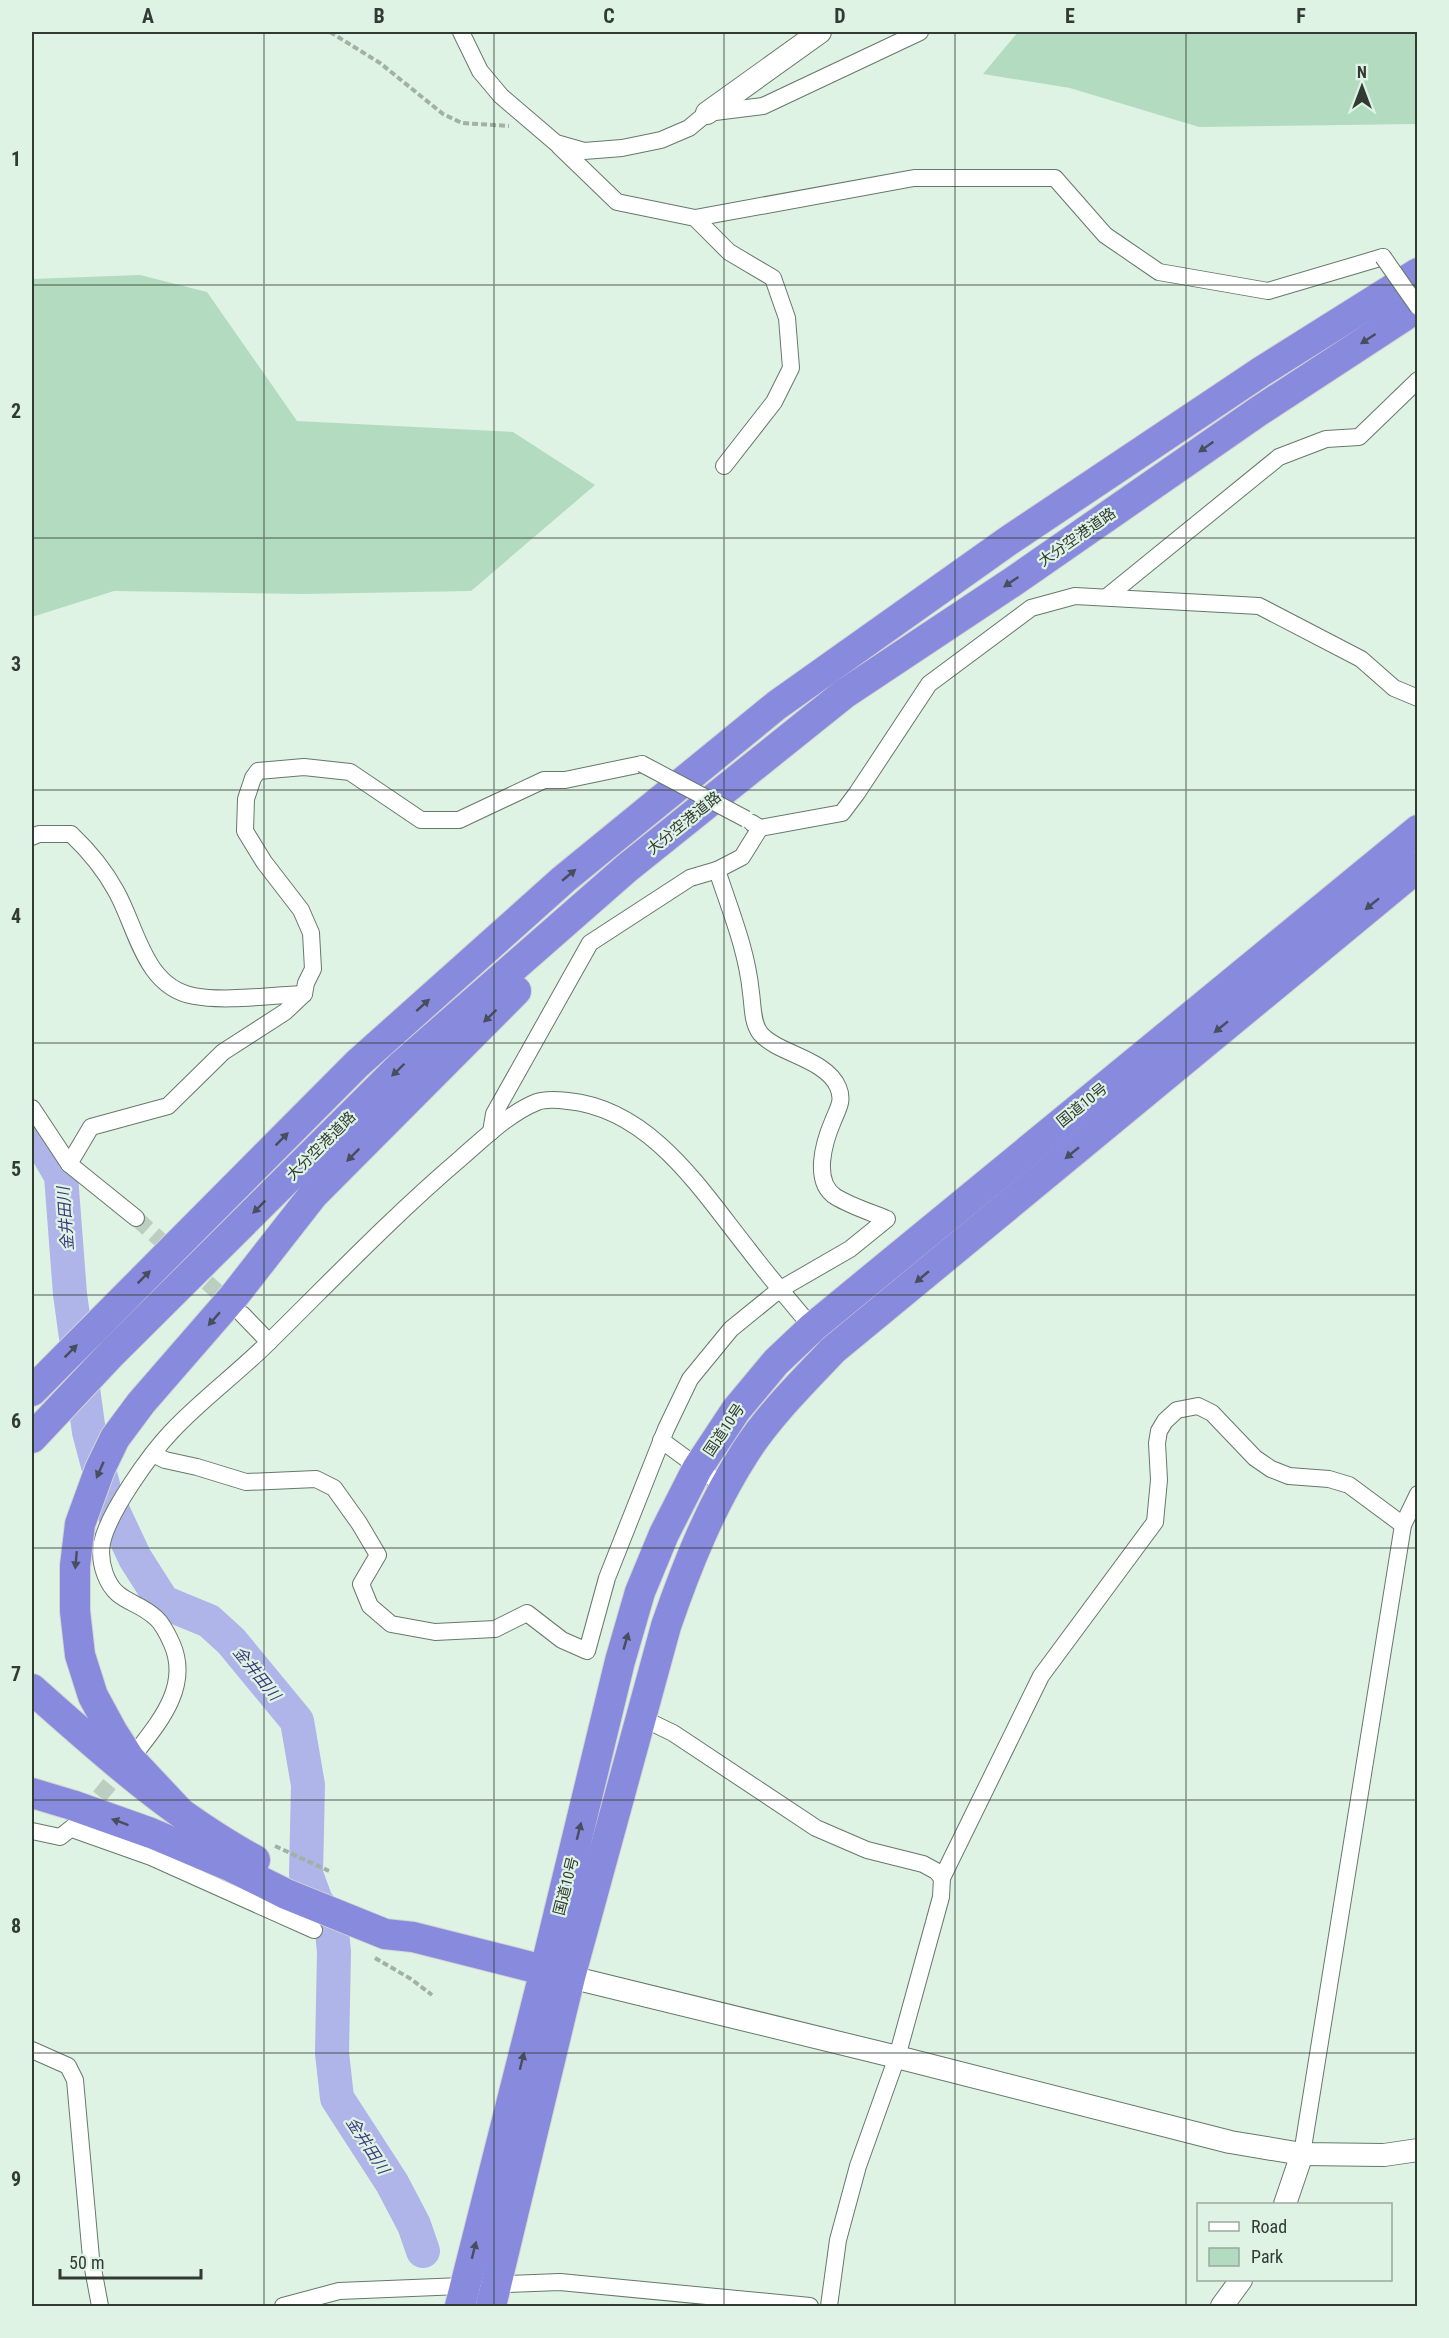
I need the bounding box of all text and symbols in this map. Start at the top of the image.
text: A [142,4,154,28]
text: B [373,4,385,28]
text: C [603,4,615,28]
text: D [834,4,846,28]
text: E [1065,4,1075,28]
text: F [1296,4,1306,28]
north arrow [1332,57,1392,117]
text: N [1357,63,1367,82]
text: 1 [11,147,21,171]
one-way arrow [1360,334,1377,345]
text: 2 [11,399,21,423]
one-way arrow [1199,441,1215,453]
street label: 大分空港道路 [1035,504,1119,570]
one-way arrow [1003,577,1020,588]
text: 3 [11,652,21,676]
street label: 大分空港道路 [643,788,725,858]
one-way arrow [561,869,576,882]
one-way arrow [1364,897,1380,910]
text: 4 [11,904,21,928]
one-way arrow [416,998,431,1012]
one-way arrow [482,1009,497,1023]
one-way arrow [1214,1021,1229,1033]
one-way arrow [391,1062,405,1076]
street label: 国道10号 [1053,1079,1111,1131]
street label: 大分空港道路 [283,1108,359,1184]
one-way arrow [275,1133,289,1147]
one-way arrow [1064,1146,1080,1159]
one-way arrow [346,1147,360,1162]
text: 5 [11,1157,21,1181]
water label: 金井田川 [54,1184,77,1252]
one-way arrow [252,1200,267,1214]
one-way arrow [137,1270,151,1285]
one-way arrow [914,1270,930,1283]
one-way arrow [207,1312,220,1327]
one-way arrow [63,1344,77,1358]
street label: 国道10号 [700,1400,748,1460]
text: 6 [11,1409,21,1433]
one-way arrow [95,1461,104,1479]
one-way arrow [71,1550,81,1569]
one-way arrow [622,1632,631,1650]
water label: 金井田川 [229,1642,285,1706]
text: 7 [11,1662,21,1686]
one-way arrow [110,1816,128,1826]
one-way arrow [574,1821,584,1840]
street label: 国道10号 [550,1855,582,1917]
text: 8 [11,1914,21,1938]
one-way arrow [518,2052,528,2070]
water label: 金井田川 [342,2113,394,2179]
text: 9 [11,2167,21,2191]
legend [1197,2203,1392,2281]
text: Road [1251,2216,1287,2237]
one-way arrow [470,2241,480,2259]
scale bar [60,2242,201,2280]
text: Park [1251,2246,1283,2267]
text: 50 m [69,2252,104,2273]

